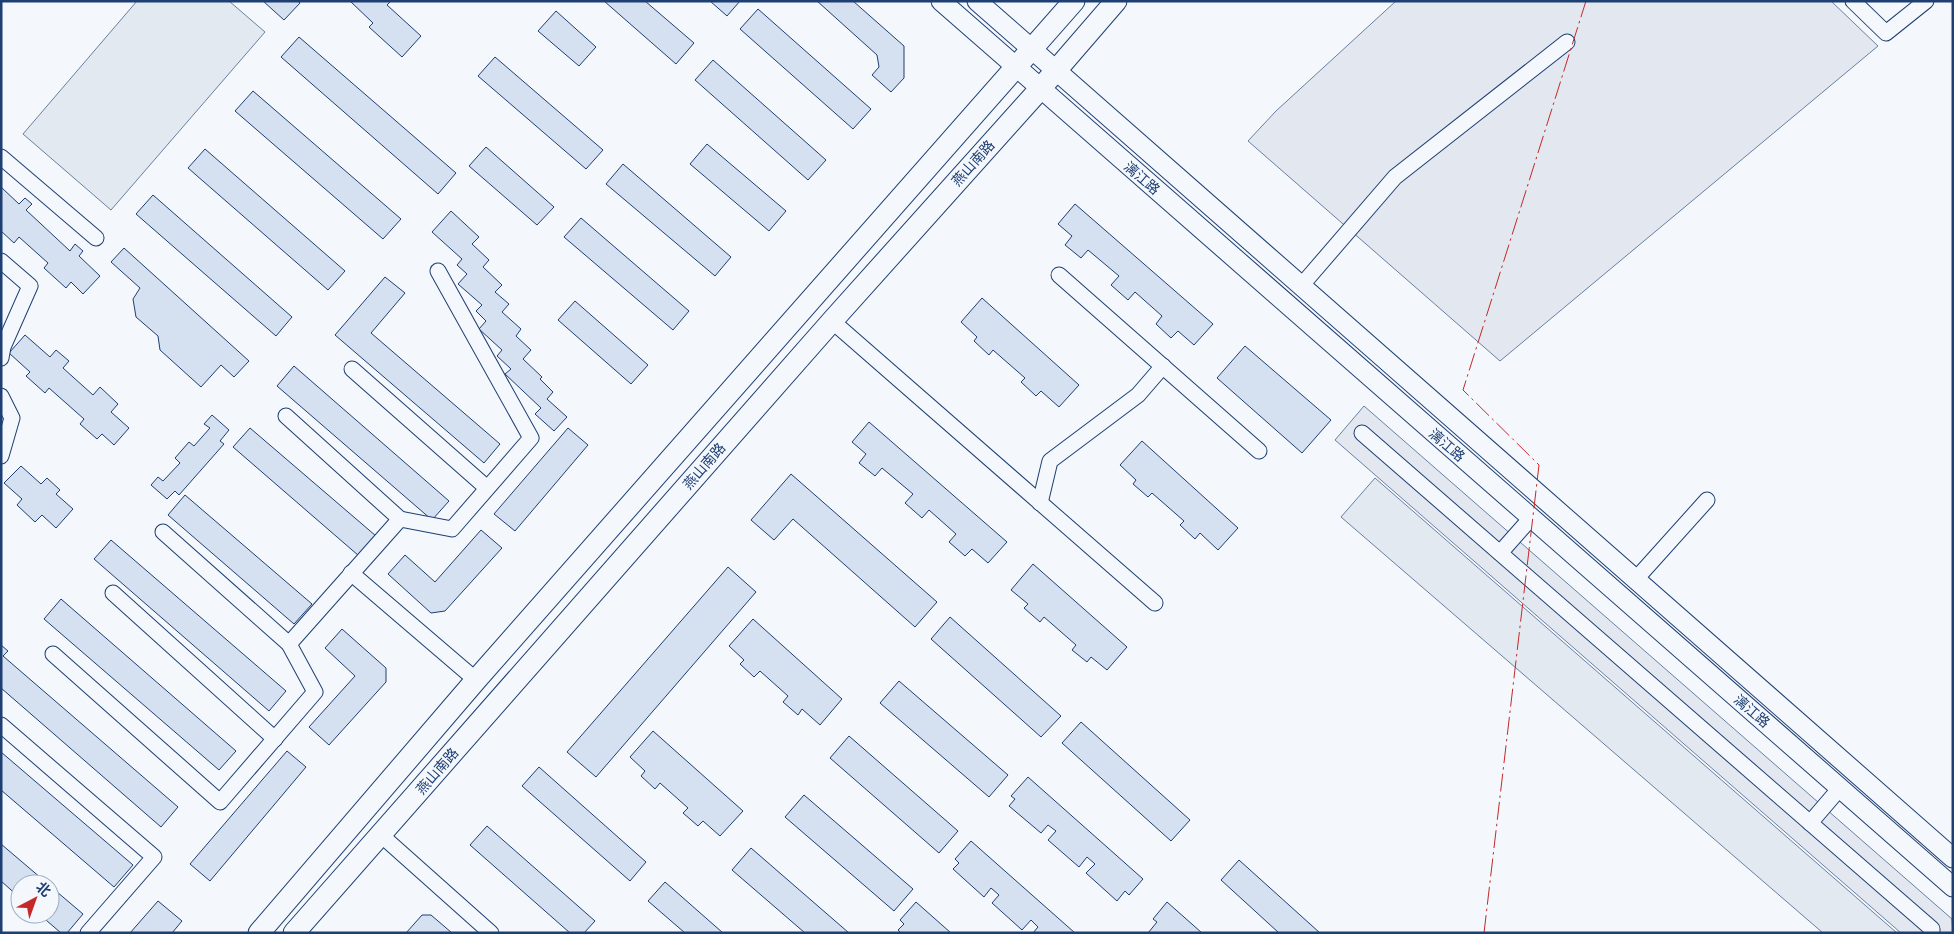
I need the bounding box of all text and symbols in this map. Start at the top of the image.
street label: 燕山南路 [947,136,999,190]
street label: 漓江路 [1120,157,1164,199]
street label: 漓江路 [1425,424,1469,466]
street label: 燕山南路 [678,438,730,494]
street label: 漓江路 [1730,690,1774,732]
street label: 燕山南路 [411,743,463,799]
north arrow [10,874,60,924]
text: 北 [32,877,55,901]

